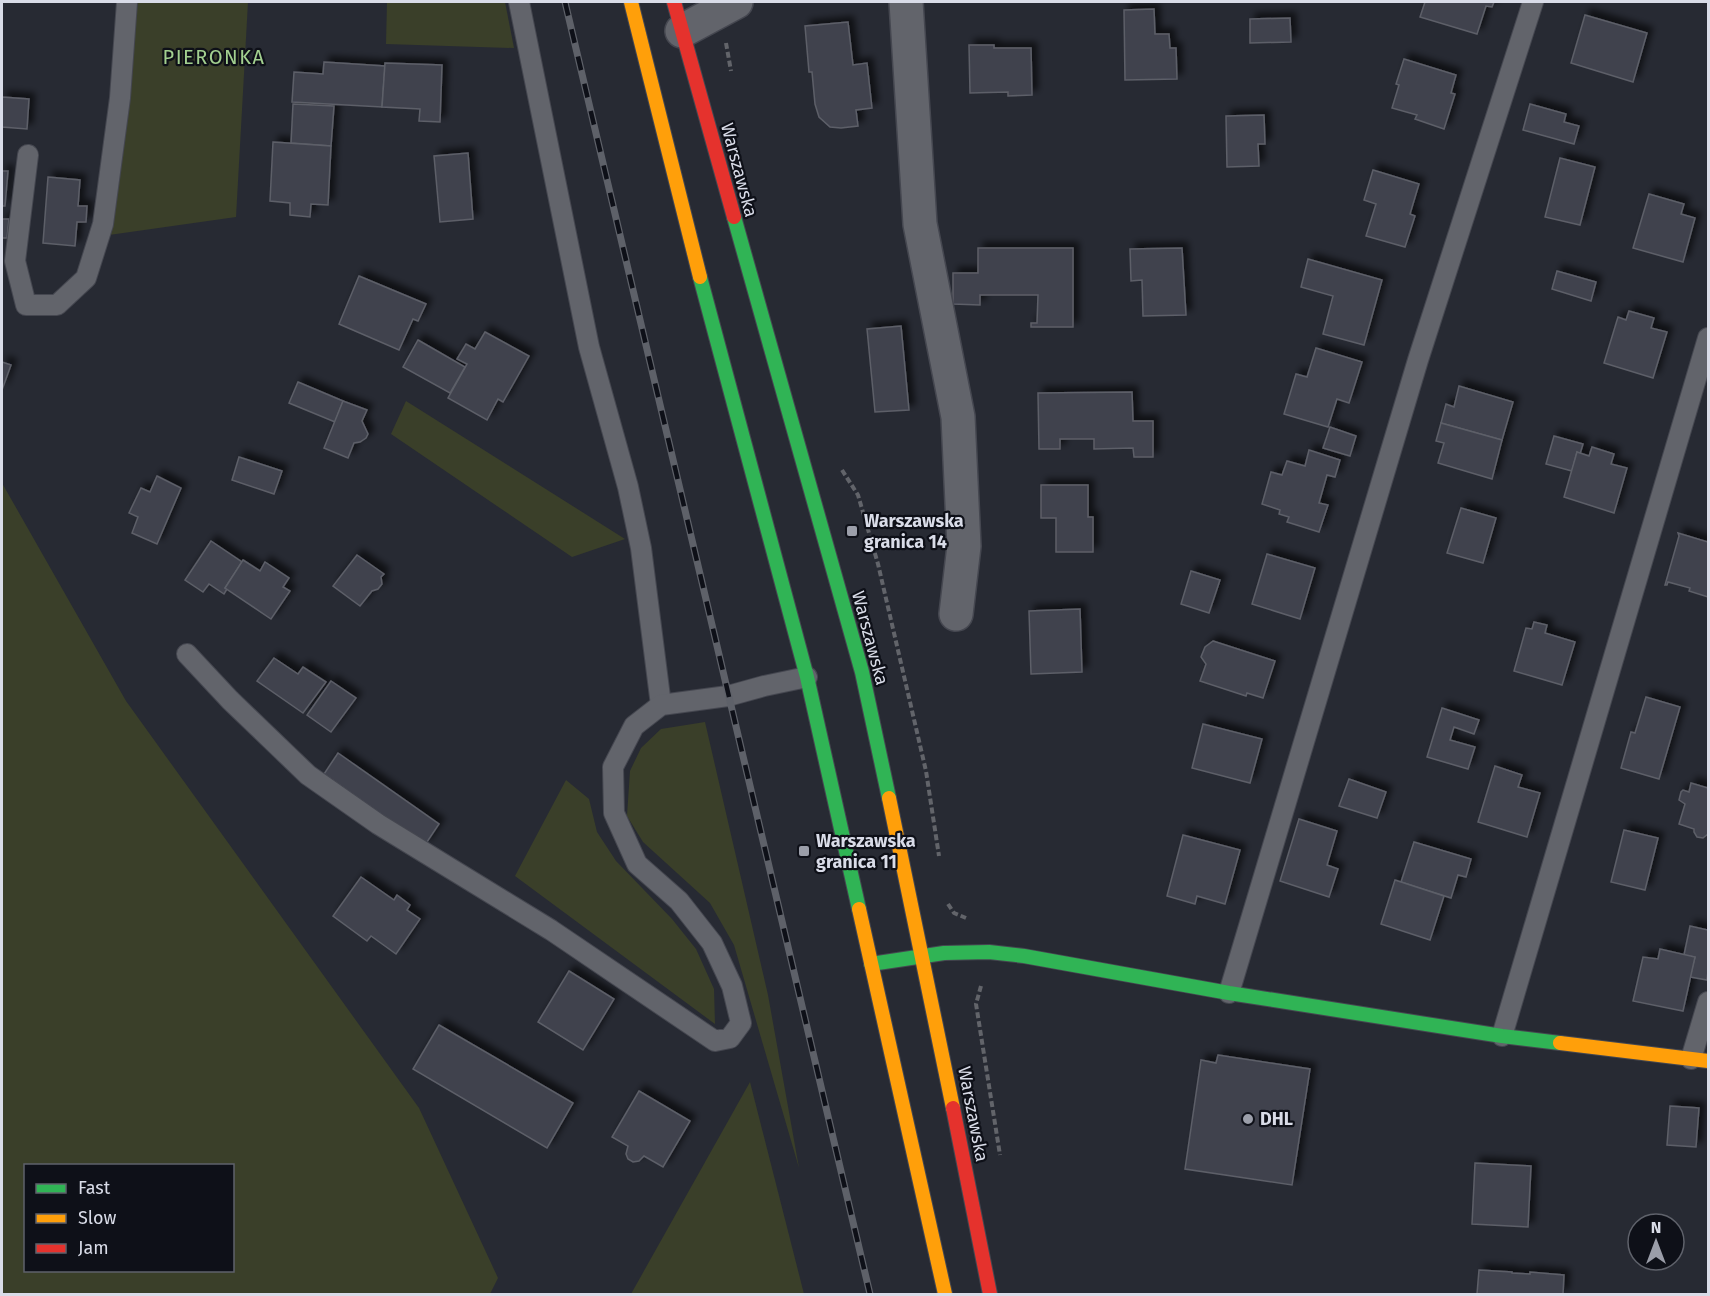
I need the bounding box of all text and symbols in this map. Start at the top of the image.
district label: PIERONKA [163,45,265,69]
street label: Warszawska [716,121,762,219]
place label: Warszawska granica 14 [864,510,964,553]
marker: Warszawska granica 14 [845,524,859,538]
street label: Warszawska [847,589,893,687]
place label: Warszawska granica 11 [816,830,916,873]
marker: Warszawska granica 11 [797,844,811,858]
street label: Warszawska [953,1065,993,1163]
place label: DHL [1260,1108,1293,1130]
marker: DHL [1241,1112,1255,1126]
legend [24,1164,234,1272]
text: Fast [78,1177,111,1199]
text: Slow [78,1207,117,1229]
north arrow [1626,1212,1686,1272]
text: N [1651,1218,1661,1237]
text: Jam [78,1237,109,1259]

